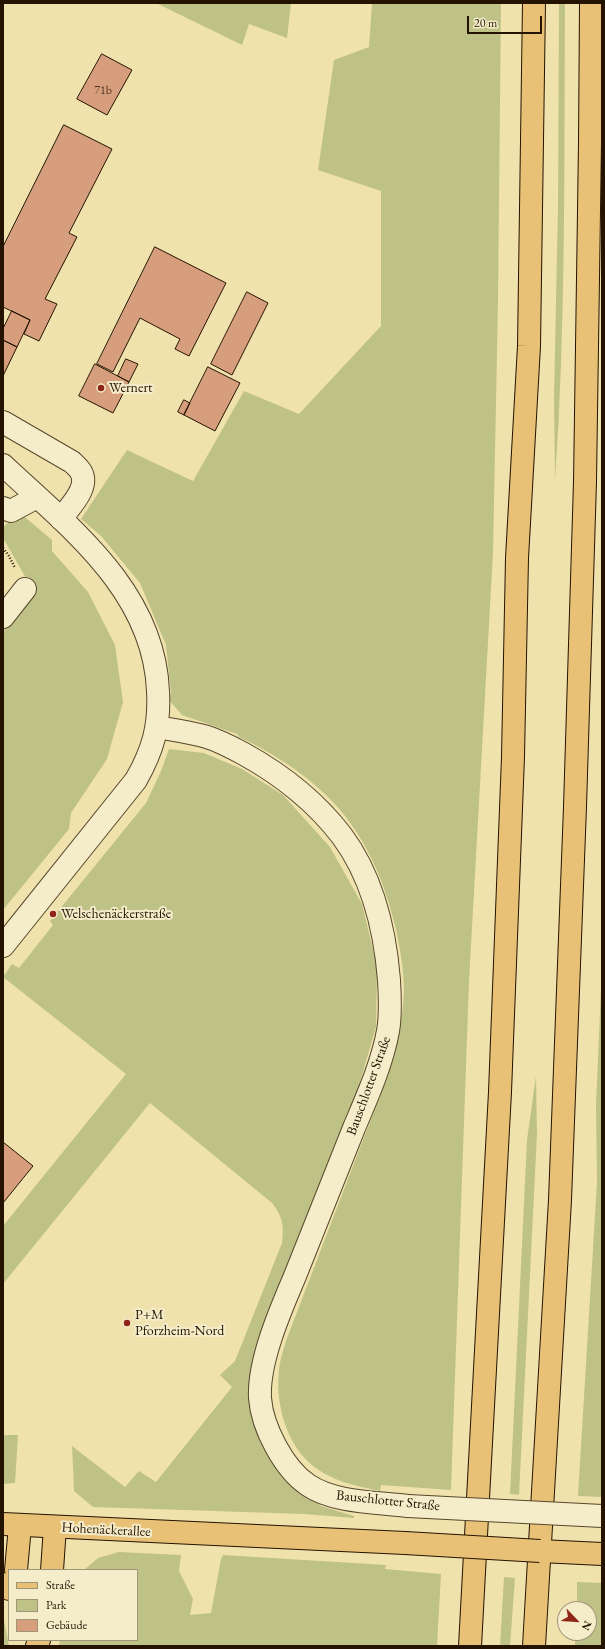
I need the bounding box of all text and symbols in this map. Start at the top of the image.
scale bar [469,8,544,34]
text: 20 m [474,15,497,31]
house number: 71b [94,84,112,98]
place label: Wernert [109,380,152,396]
marker: Wernert [96,383,106,393]
place label: Welschenäckerstraße [61,906,171,922]
marker: Welschenäckerstraße [48,909,58,919]
street label: Bauschlotter Straße [343,1034,395,1138]
place label: P+M Pforzheim-Nord [135,1307,224,1340]
marker: P+M Pforzheim-Nord [122,1318,132,1328]
street label: Bauschlotter Straße [335,1487,441,1515]
street label: Hohenäckerallee [61,1519,151,1541]
legend [8,1569,138,1641]
text: Straße [46,1577,75,1593]
text: Park [46,1597,66,1613]
north arrow [557,1601,597,1641]
text: Gebäude [46,1617,87,1633]
text: N [579,1619,595,1633]

